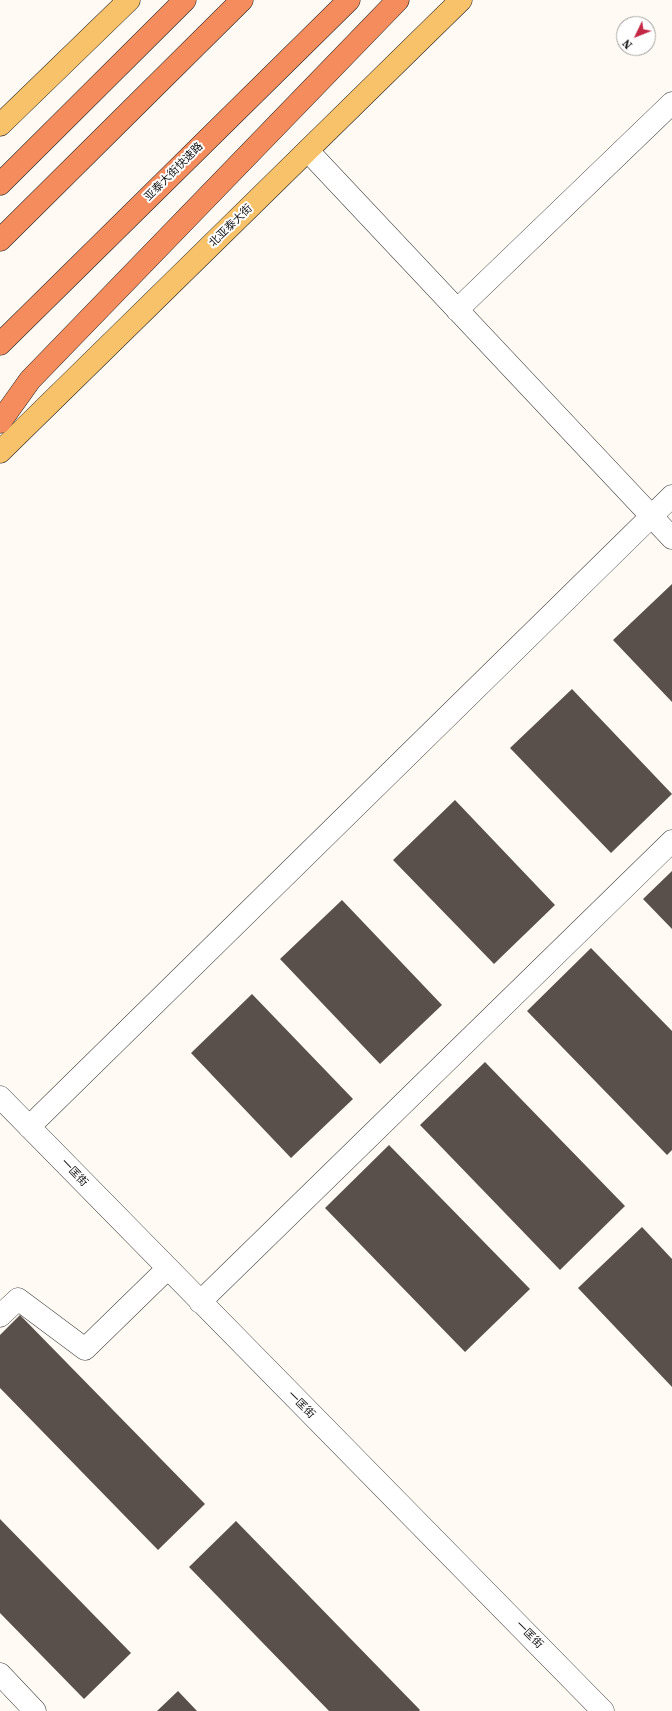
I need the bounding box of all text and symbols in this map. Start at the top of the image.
north arrow [616,16,656,56]
text: N [619,36,636,52]
street label: 亚泰大街快速路 [142,140,206,204]
street label: 北亚泰大街 [207,202,255,250]
street label: 一匡街 [58,1157,90,1189]
street label: 一匡街 [285,1389,317,1421]
street label: 一匡街 [513,1619,545,1651]

